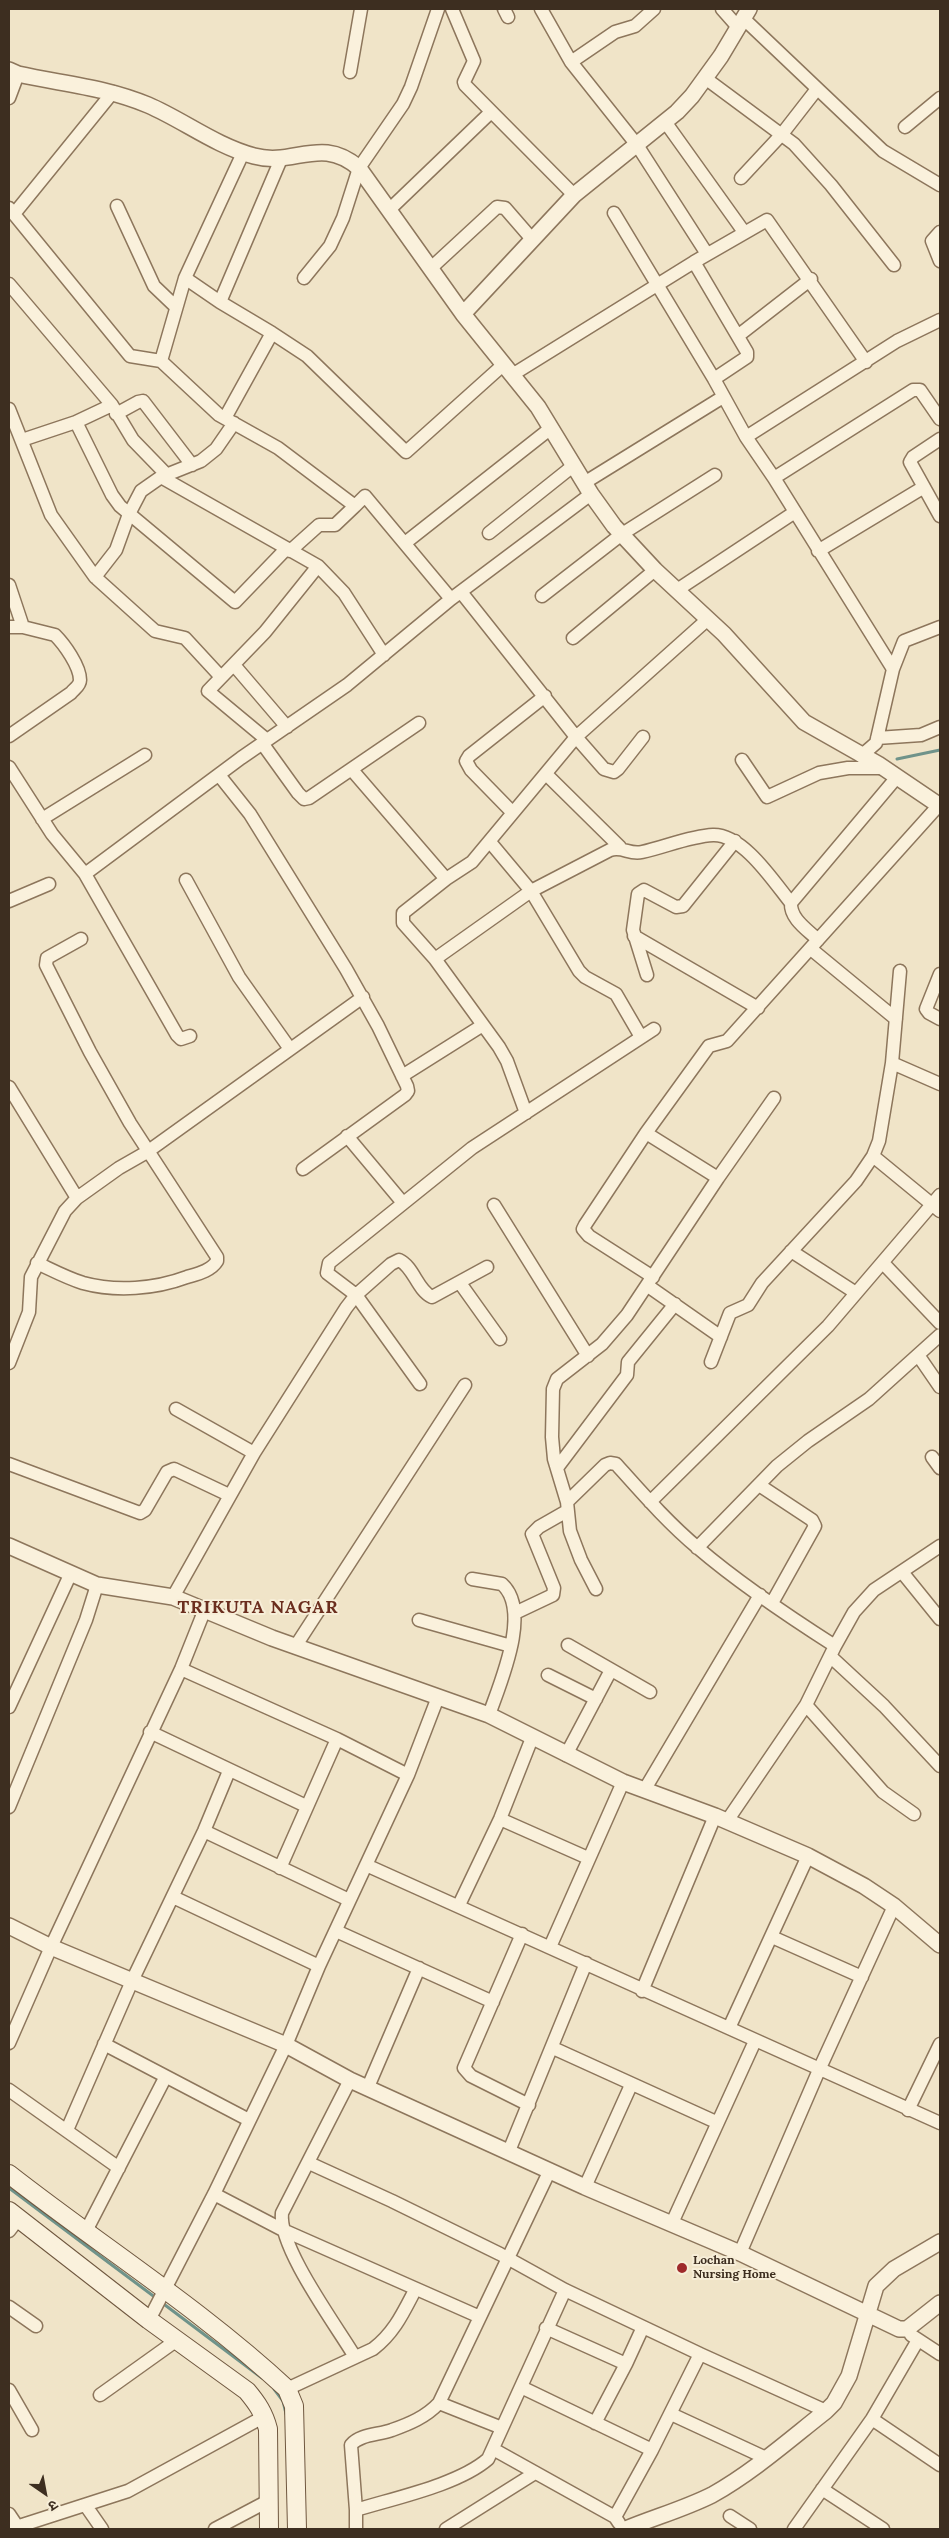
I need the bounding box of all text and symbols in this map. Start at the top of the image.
district label: TRIKUTA NAGAR [176,1597,340,1619]
place label: Lochan Nursing Home [693,2254,776,2282]
marker: Lochan Nursing Home [675,2261,689,2275]
north arrow [20,2468,70,2518]
text: उ [45,2496,62,2515]

